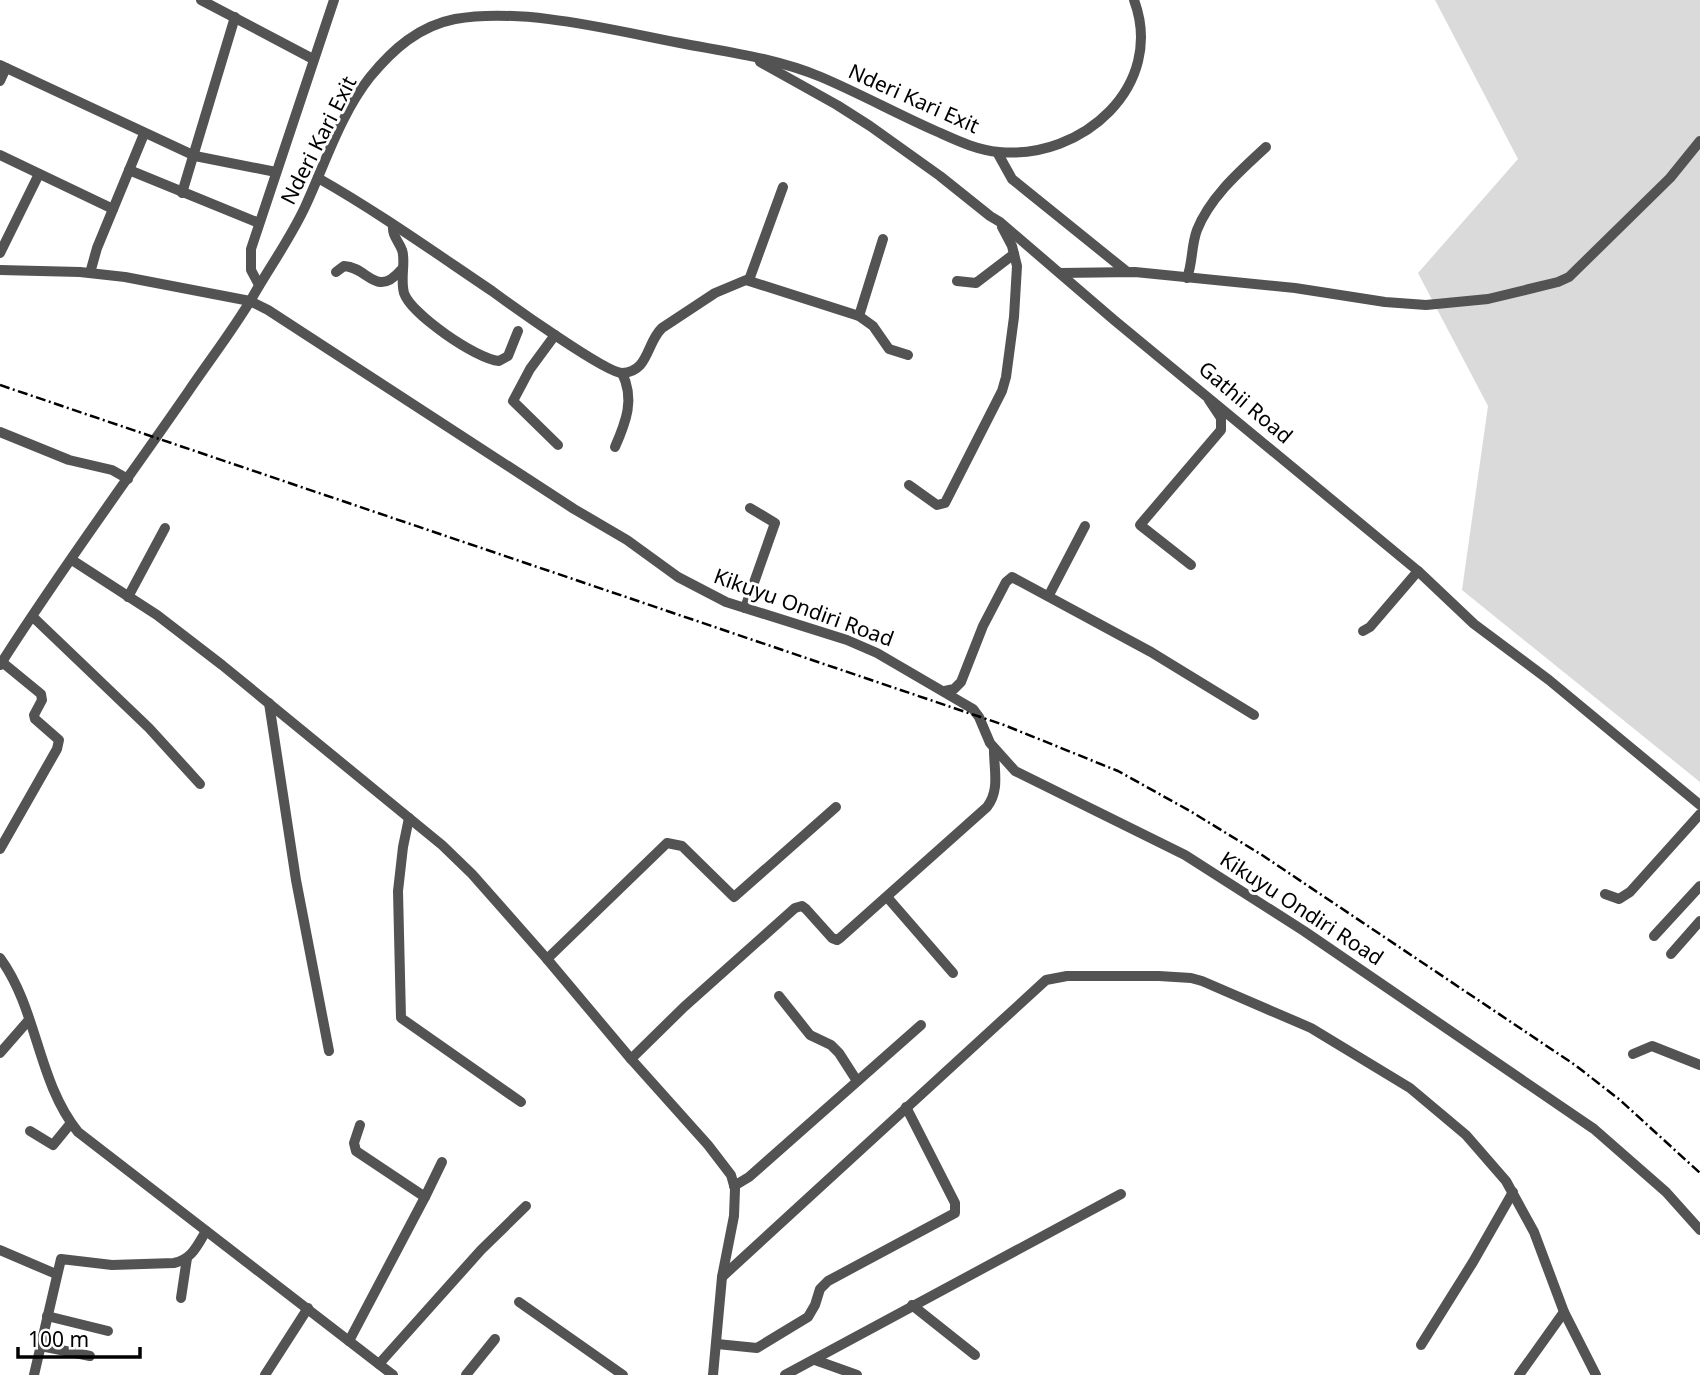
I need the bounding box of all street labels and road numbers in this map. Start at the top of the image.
street label: Nderi Kari Exit [844,57,984,140]
street label: Nderi Kari Exit [274,71,363,209]
street label: Gathii Road [1193,355,1299,449]
street label: Kikuyu Ondiri Road [710,561,898,653]
street label: Kikuyu Ondiri Road [1215,845,1389,971]

